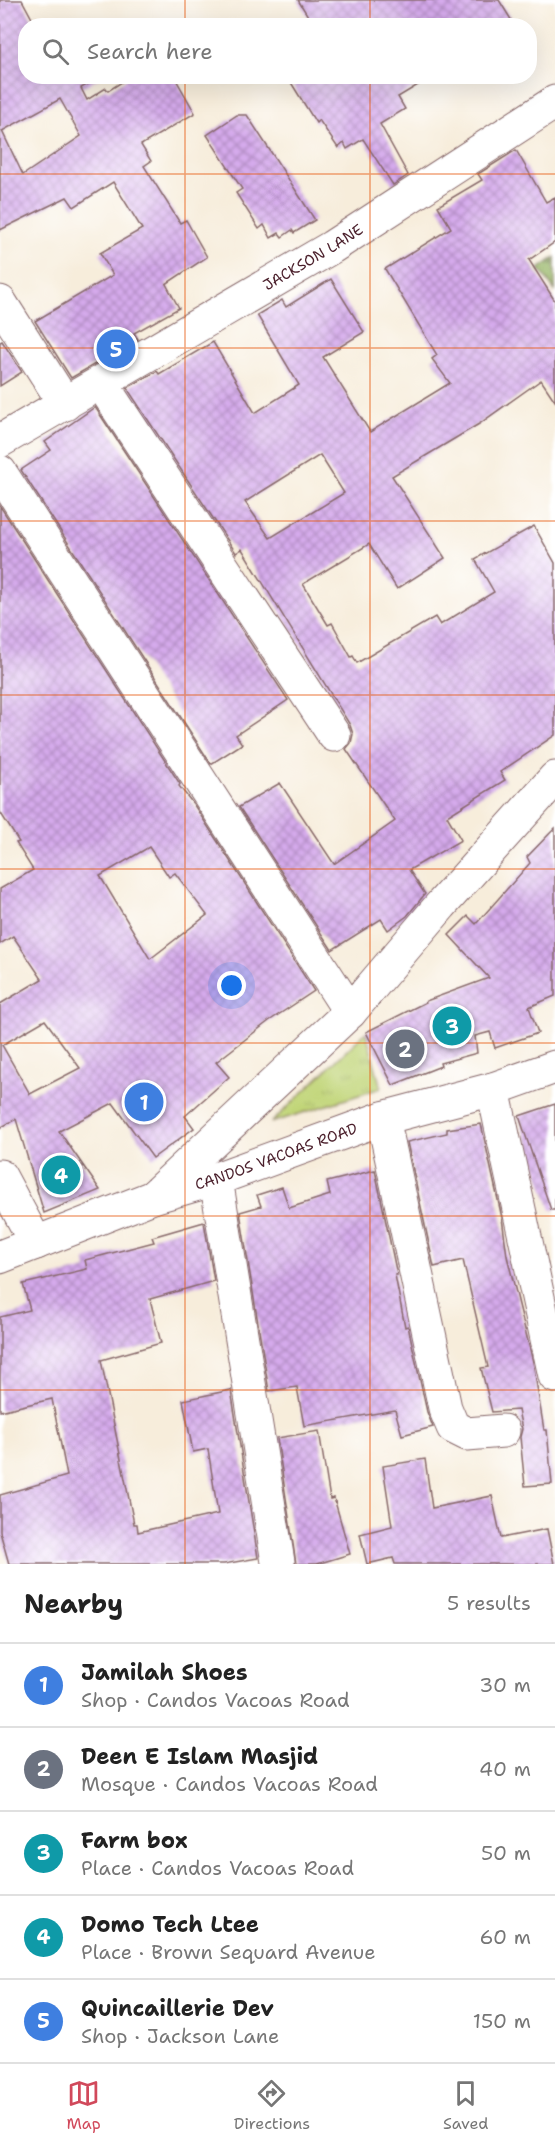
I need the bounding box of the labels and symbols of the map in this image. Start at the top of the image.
street label: JACKSON LANE [259,219,367,295]
pin: 5 [96,326,136,372]
your location [217,971,246,1000]
pin: 3 [432,1004,472,1048]
pin: 2 [386,1026,424,1072]
pin: 1 [124,1080,164,1124]
street label: CANDOS VACOAS ROAD [193,1118,360,1195]
pin: 4 [42,1152,80,1198]

